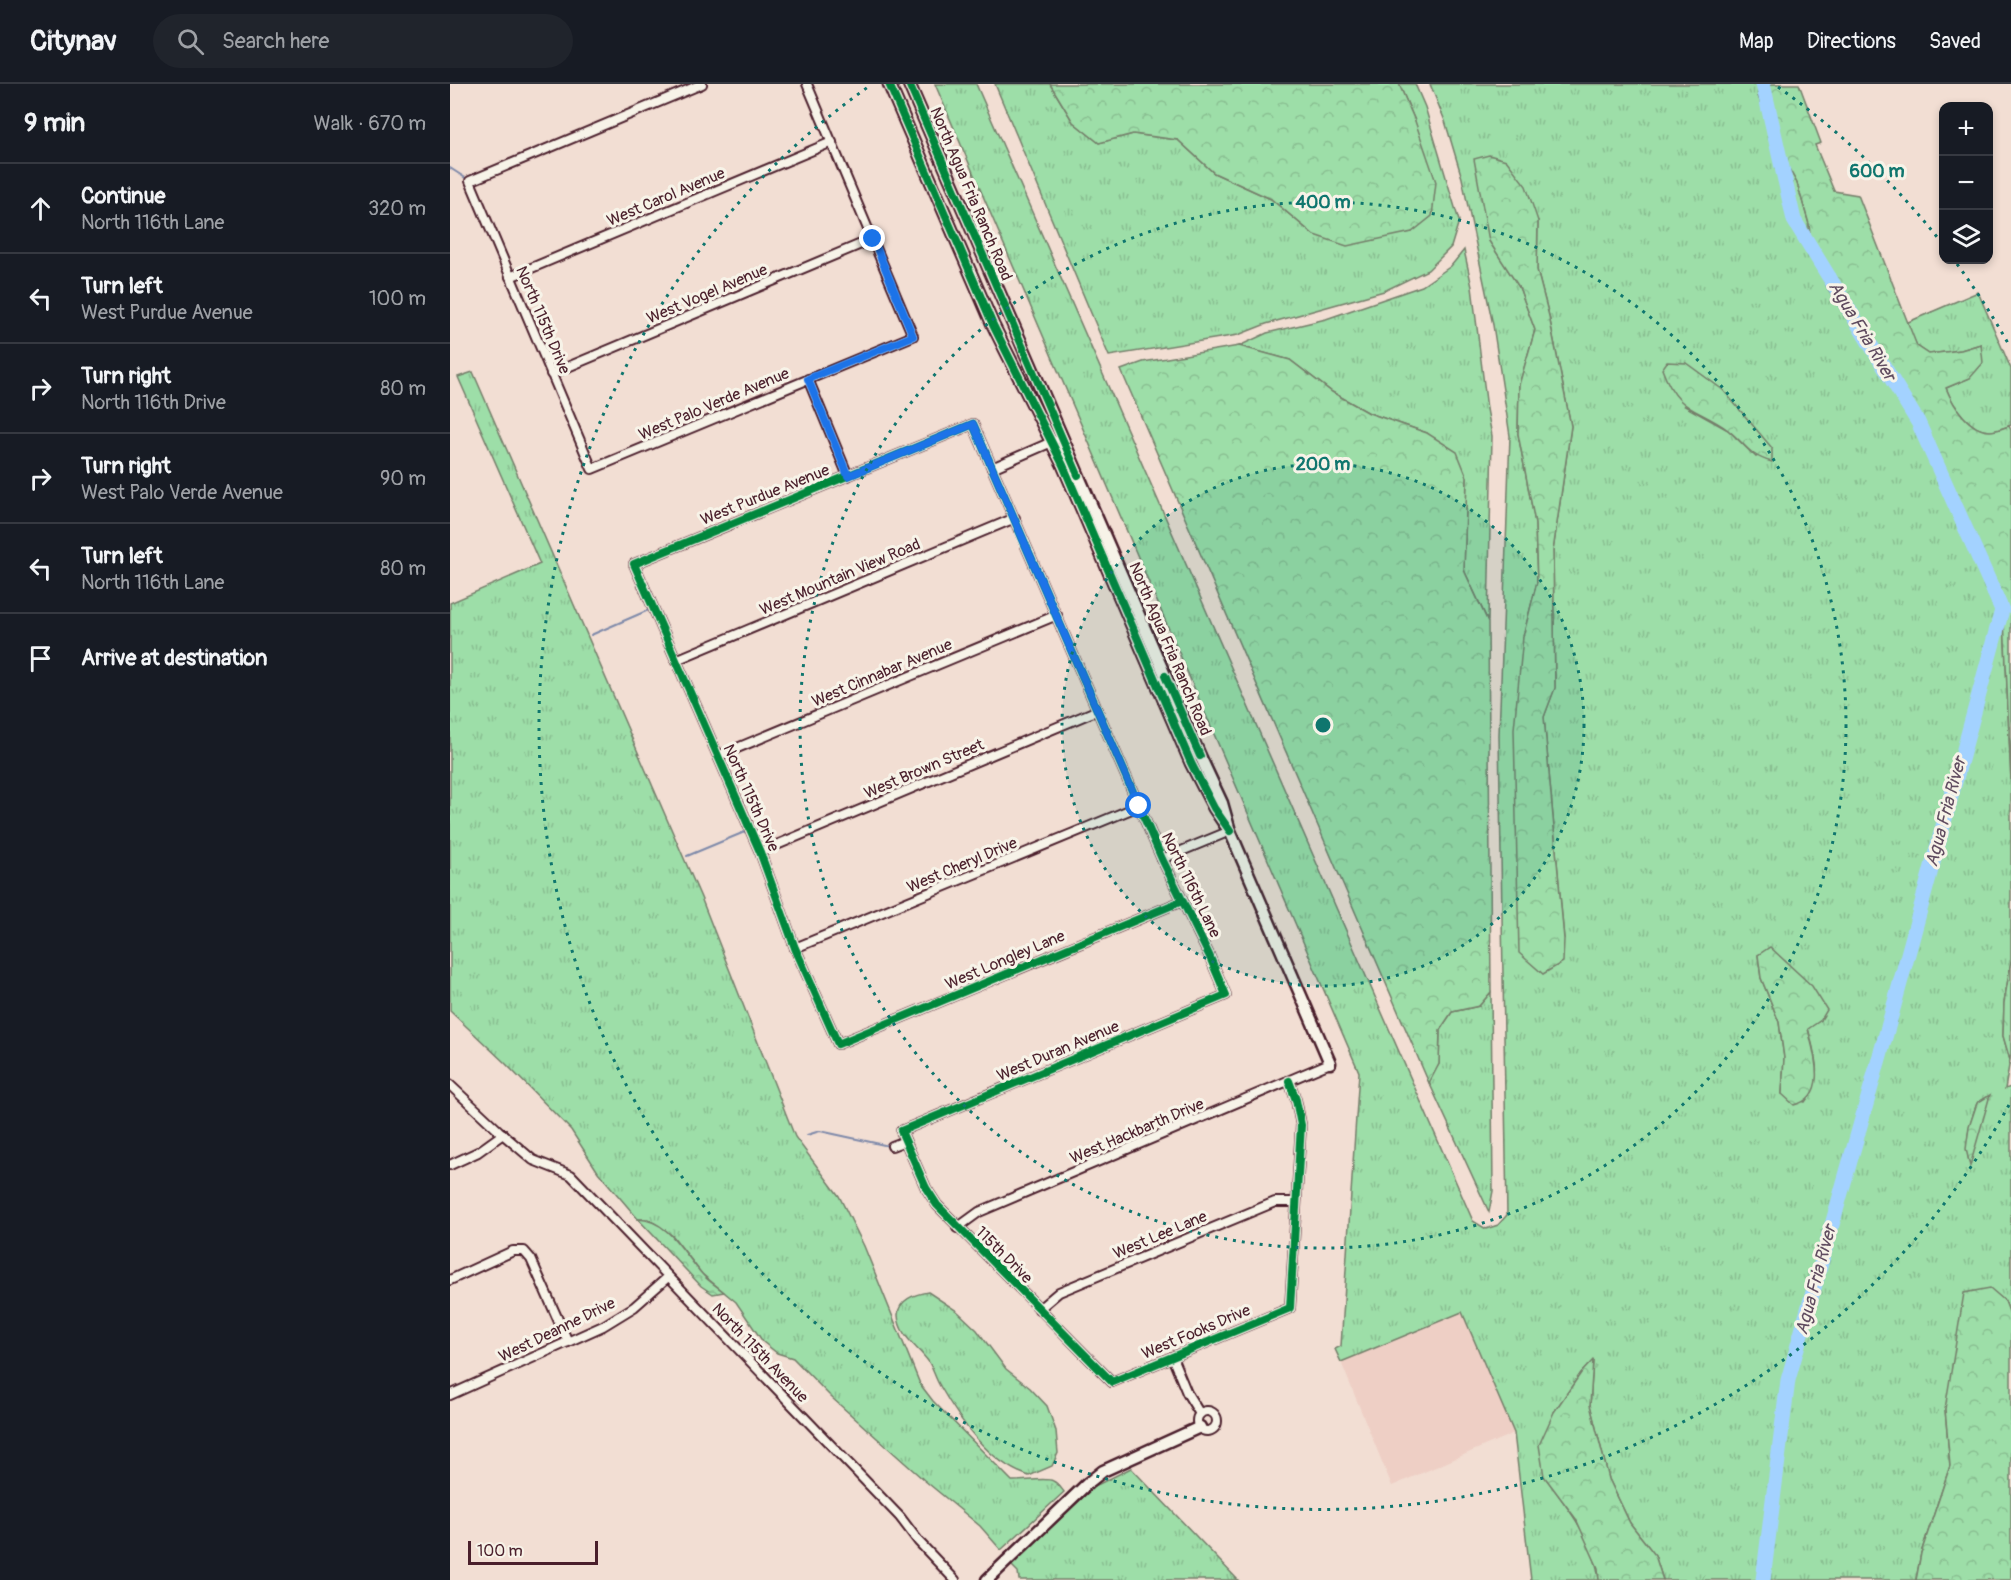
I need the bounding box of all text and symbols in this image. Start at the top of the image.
search box [153,14,573,68]
text: Citynav [30,24,117,59]
icon: search [174,25,207,58]
text: Search here [222,27,329,55]
text: Map [1739,28,1774,55]
text: Directions [1807,28,1896,55]
text: Saved [1929,28,1981,55]
map controls [1939,102,1993,264]
button: + [1939,102,1993,156]
street label: North Agua Fria Ranch Road [925,104,1017,284]
text: 9 min [24,107,85,139]
text: Walk · 670 m [314,111,426,136]
button: − [1939,156,1993,210]
text: 600 m [1850,160,1904,183]
street label: West Carol Avenue [604,163,728,231]
text: Continue [81,182,165,210]
text: 400 m [1296,191,1350,214]
icon: ahead [24,192,57,225]
text: 320 m [368,196,426,221]
text: North 116th Lane [81,210,224,235]
button: layers [1939,210,1993,264]
route end [859,225,885,251]
street label: West Vogel Avenue [644,260,770,328]
street label: North 115th Drive [511,263,575,377]
text: Turn left [81,272,163,300]
water label: Agua Fria River [1823,277,1902,387]
icon: left [24,282,57,315]
text: 100 m [369,286,426,311]
text: West Purdue Avenue [81,300,253,325]
text: Turn right [81,362,171,390]
street label: West Palo Verde Avenue [636,363,792,445]
icon: right [24,372,57,405]
text: 80 m [380,376,426,401]
text: North 116th Drive [81,390,226,415]
text: Turn right [81,452,171,480]
text: 200 m [1296,453,1350,476]
street label: West Purdue Avenue [698,460,833,530]
icon: right [24,462,57,495]
text: 90 m [380,466,426,491]
text: West Palo Verde Avenue [81,480,283,505]
street label: West Mountain View Road [757,534,923,620]
text: Turn left [81,542,163,570]
icon: left [24,552,57,585]
text: 80 m [380,556,426,581]
street label: North Agua Fria Ranch Road [1124,559,1216,739]
text: North 116th Lane [81,570,224,595]
street label: West Cinnabar Avenue [809,634,955,712]
icon: arrive [24,642,57,675]
text: Arrive at destination [81,644,267,672]
centre of rings [1313,715,1333,735]
street label: West Brown Street [861,735,987,803]
street label: North 115th Drive [718,741,784,855]
water label: Agua Fria River [1920,752,1972,869]
route start [1125,792,1151,818]
street label: North 116th Lane [1157,829,1225,941]
street label: West Cheryl Drive [904,833,1020,897]
street label: West Longley Lane [942,926,1068,994]
street label: West Duran Avenue [994,1016,1122,1086]
street label: West Hackbarth Drive [1067,1094,1207,1168]
street label: West Lee Lane [1110,1206,1210,1264]
water label: Agua Fria River [1790,1220,1842,1337]
street label: 115th Drive [971,1222,1037,1288]
street label: West Deanne Drive [495,1293,619,1367]
street label: North 115th Avenue [708,1299,813,1407]
street label: West Fooks Drive [1139,1300,1253,1364]
scale bar [468,1538,598,1566]
text: 100 m [477,1541,523,1561]

